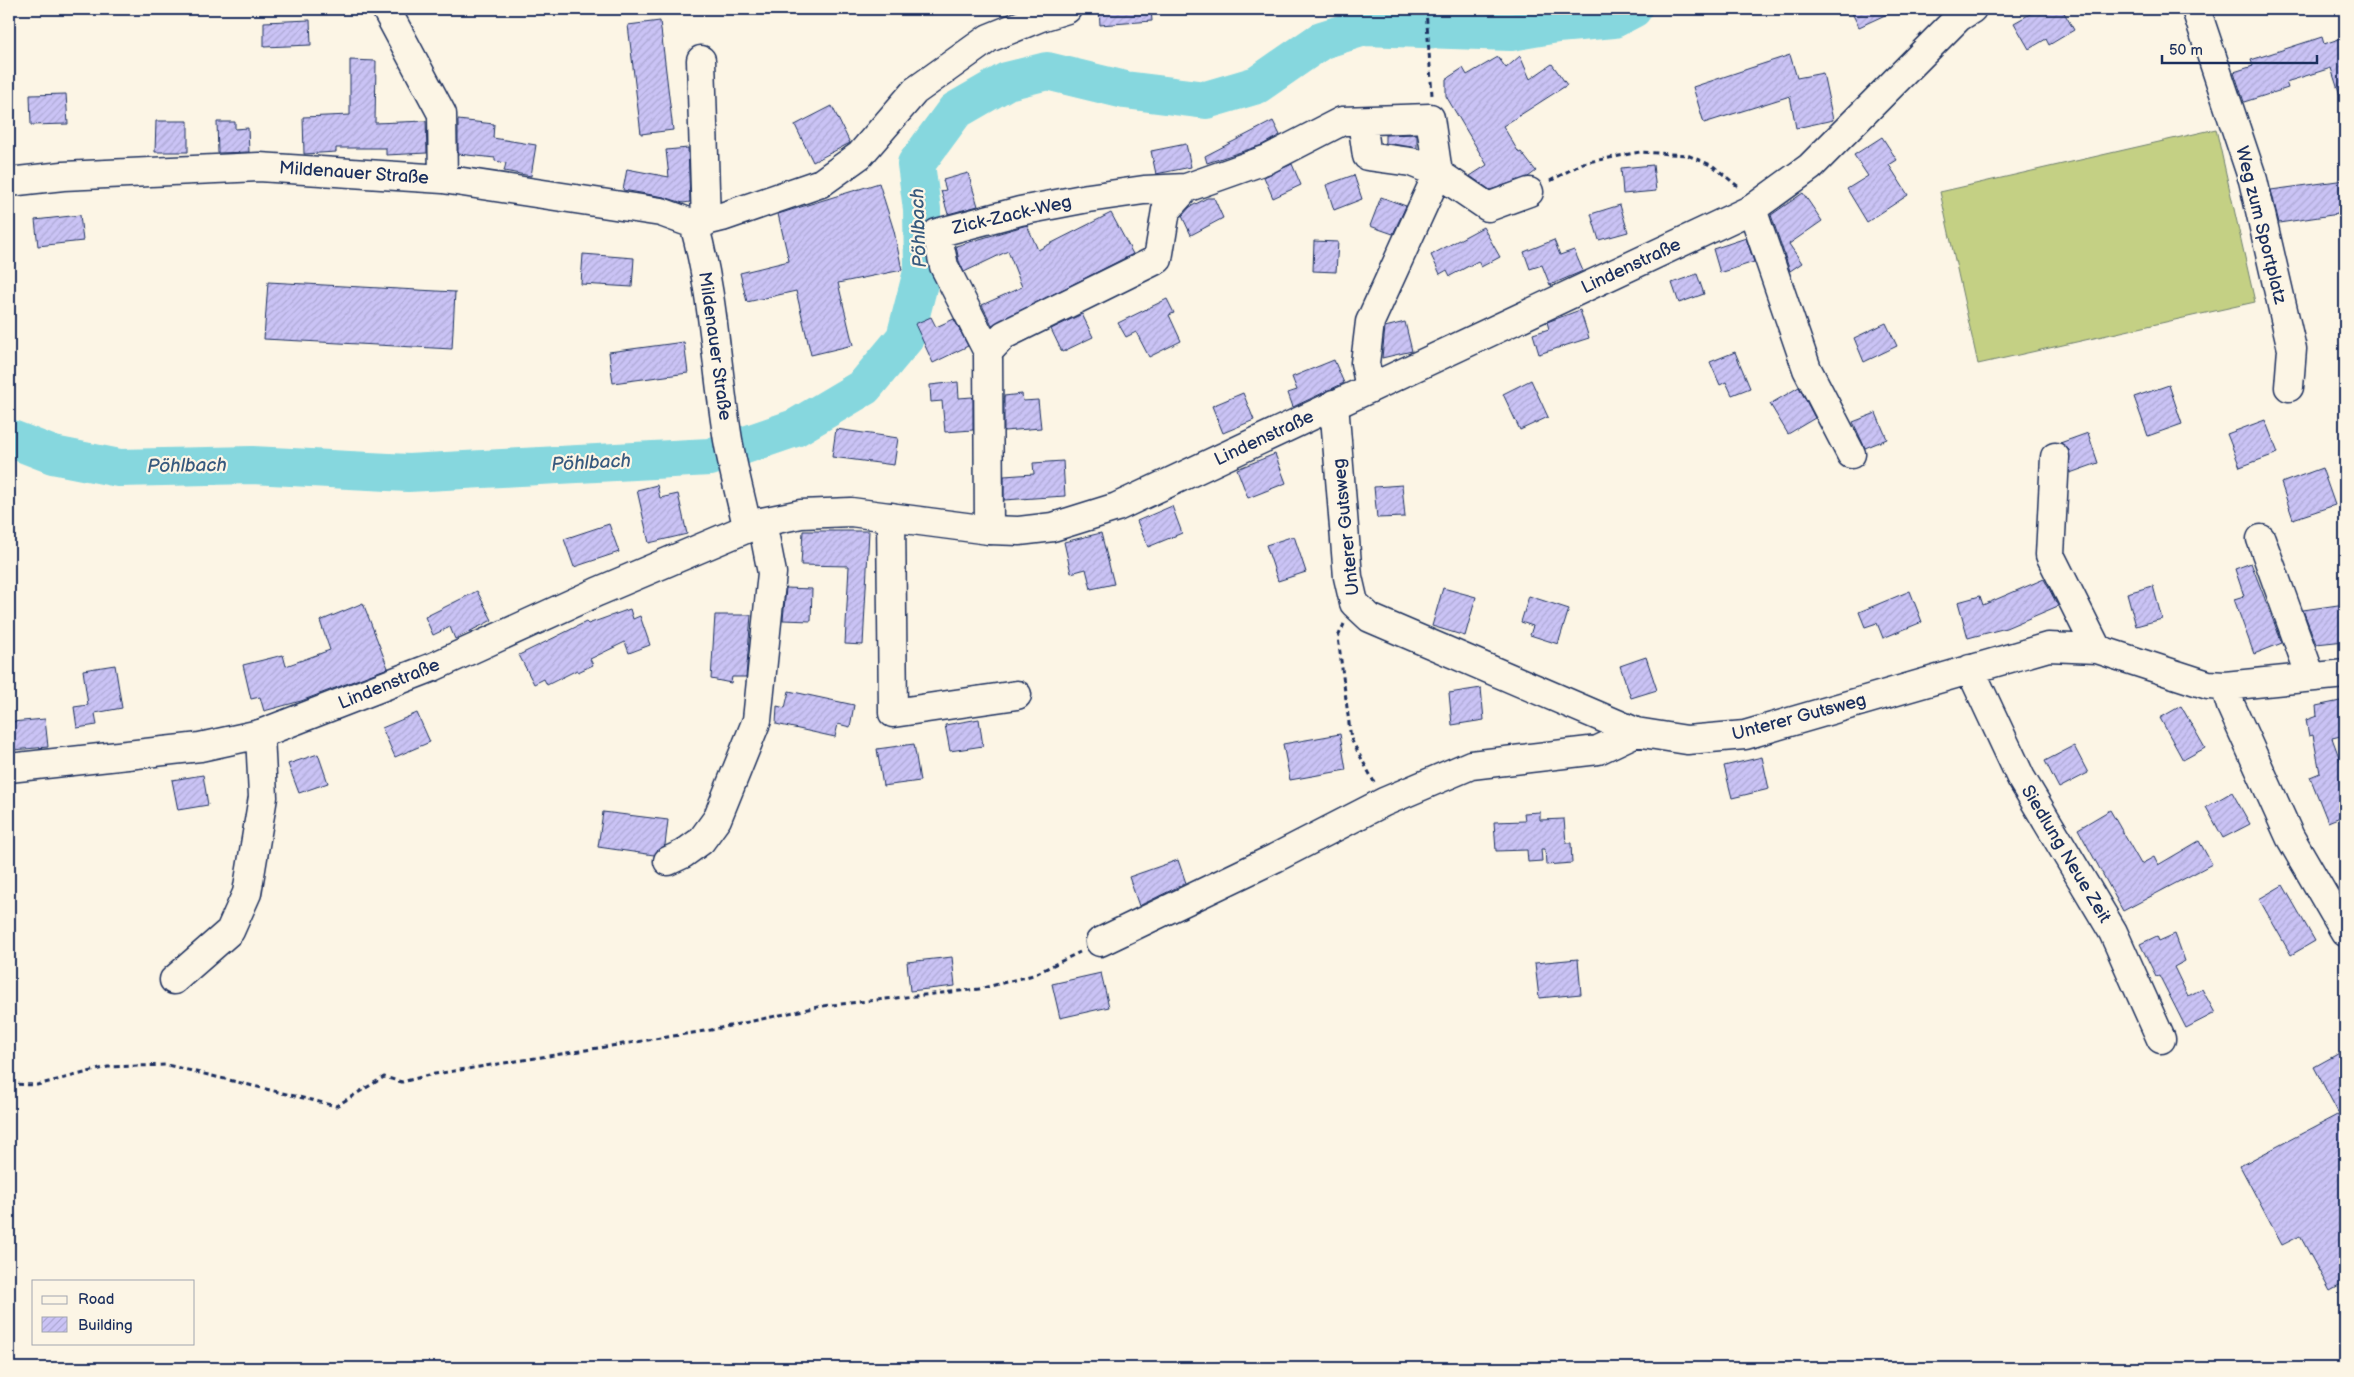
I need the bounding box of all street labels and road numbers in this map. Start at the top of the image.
street label: Weg zum Sportplatz [2231,144,2291,306]
street label: Mildenauer Straße [278,157,430,189]
street label: Zick-Zack-Weg [949,191,1074,239]
street label: Lindenstraße [1578,234,1684,298]
street label: Mildenauer Straße [694,270,736,422]
street label: Lindenstraße [1211,406,1317,470]
street label: Unterer Gutsweg [1328,457,1364,597]
street label: Lindenstraße [335,654,443,714]
street label: Unterer Gutsweg [1730,689,1868,745]
street label: Siedlung Neue Zeit [2017,781,2116,927]

